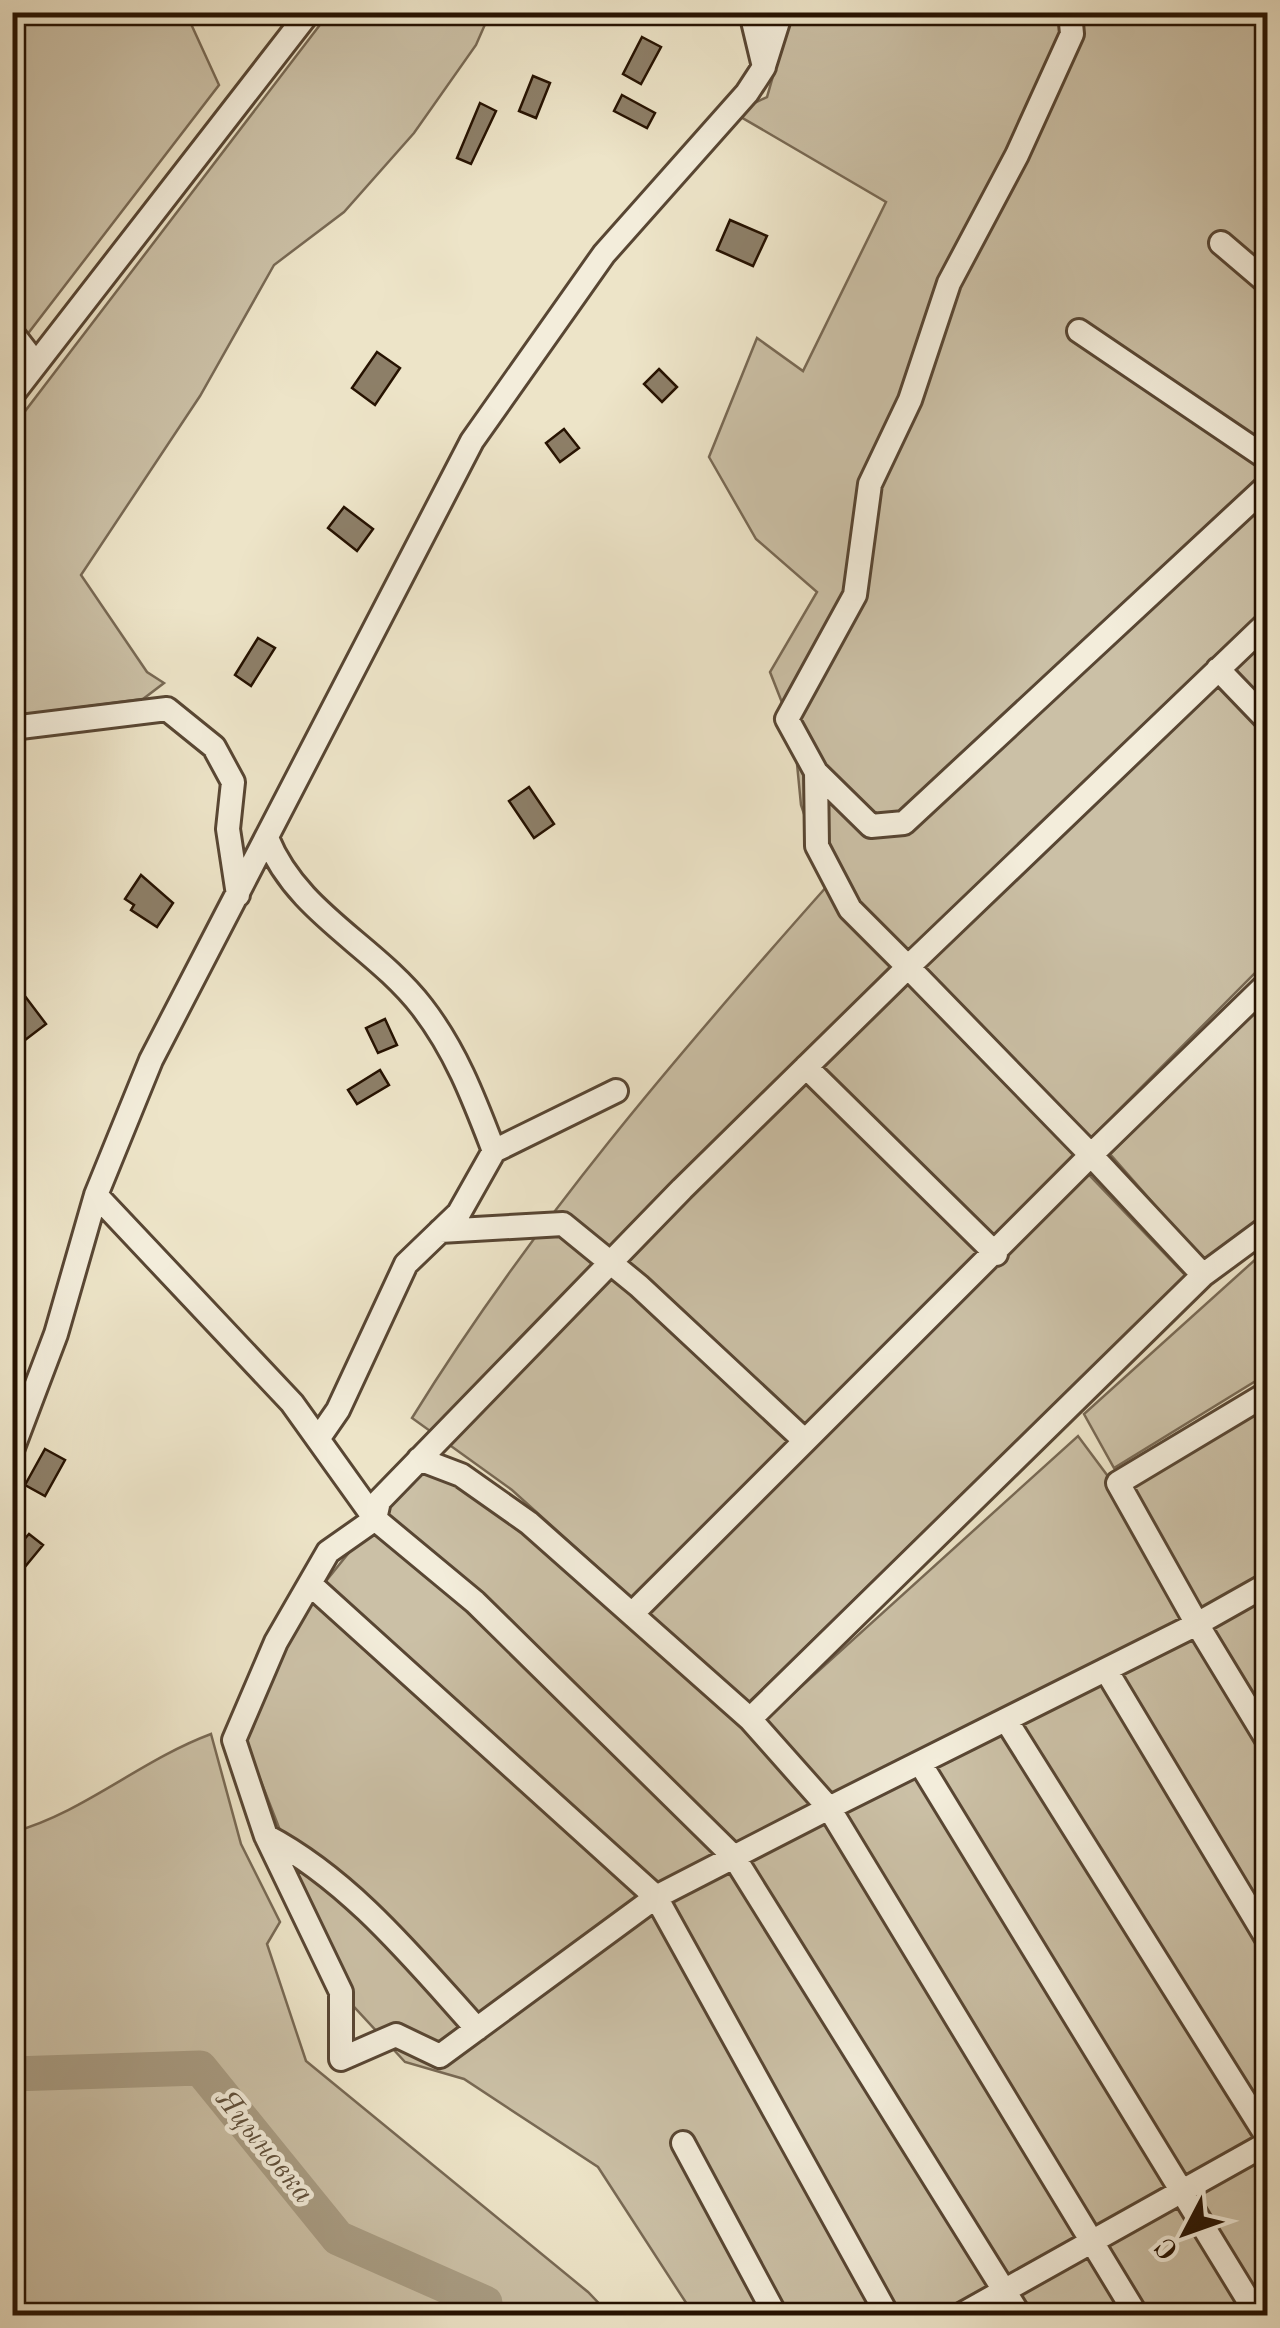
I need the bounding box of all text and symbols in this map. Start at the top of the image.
water label: Яцыновка [209,2085,319,2209]
north arrow [1135,2183,1235,2283]
text: С [1151,2231,1185,2264]

